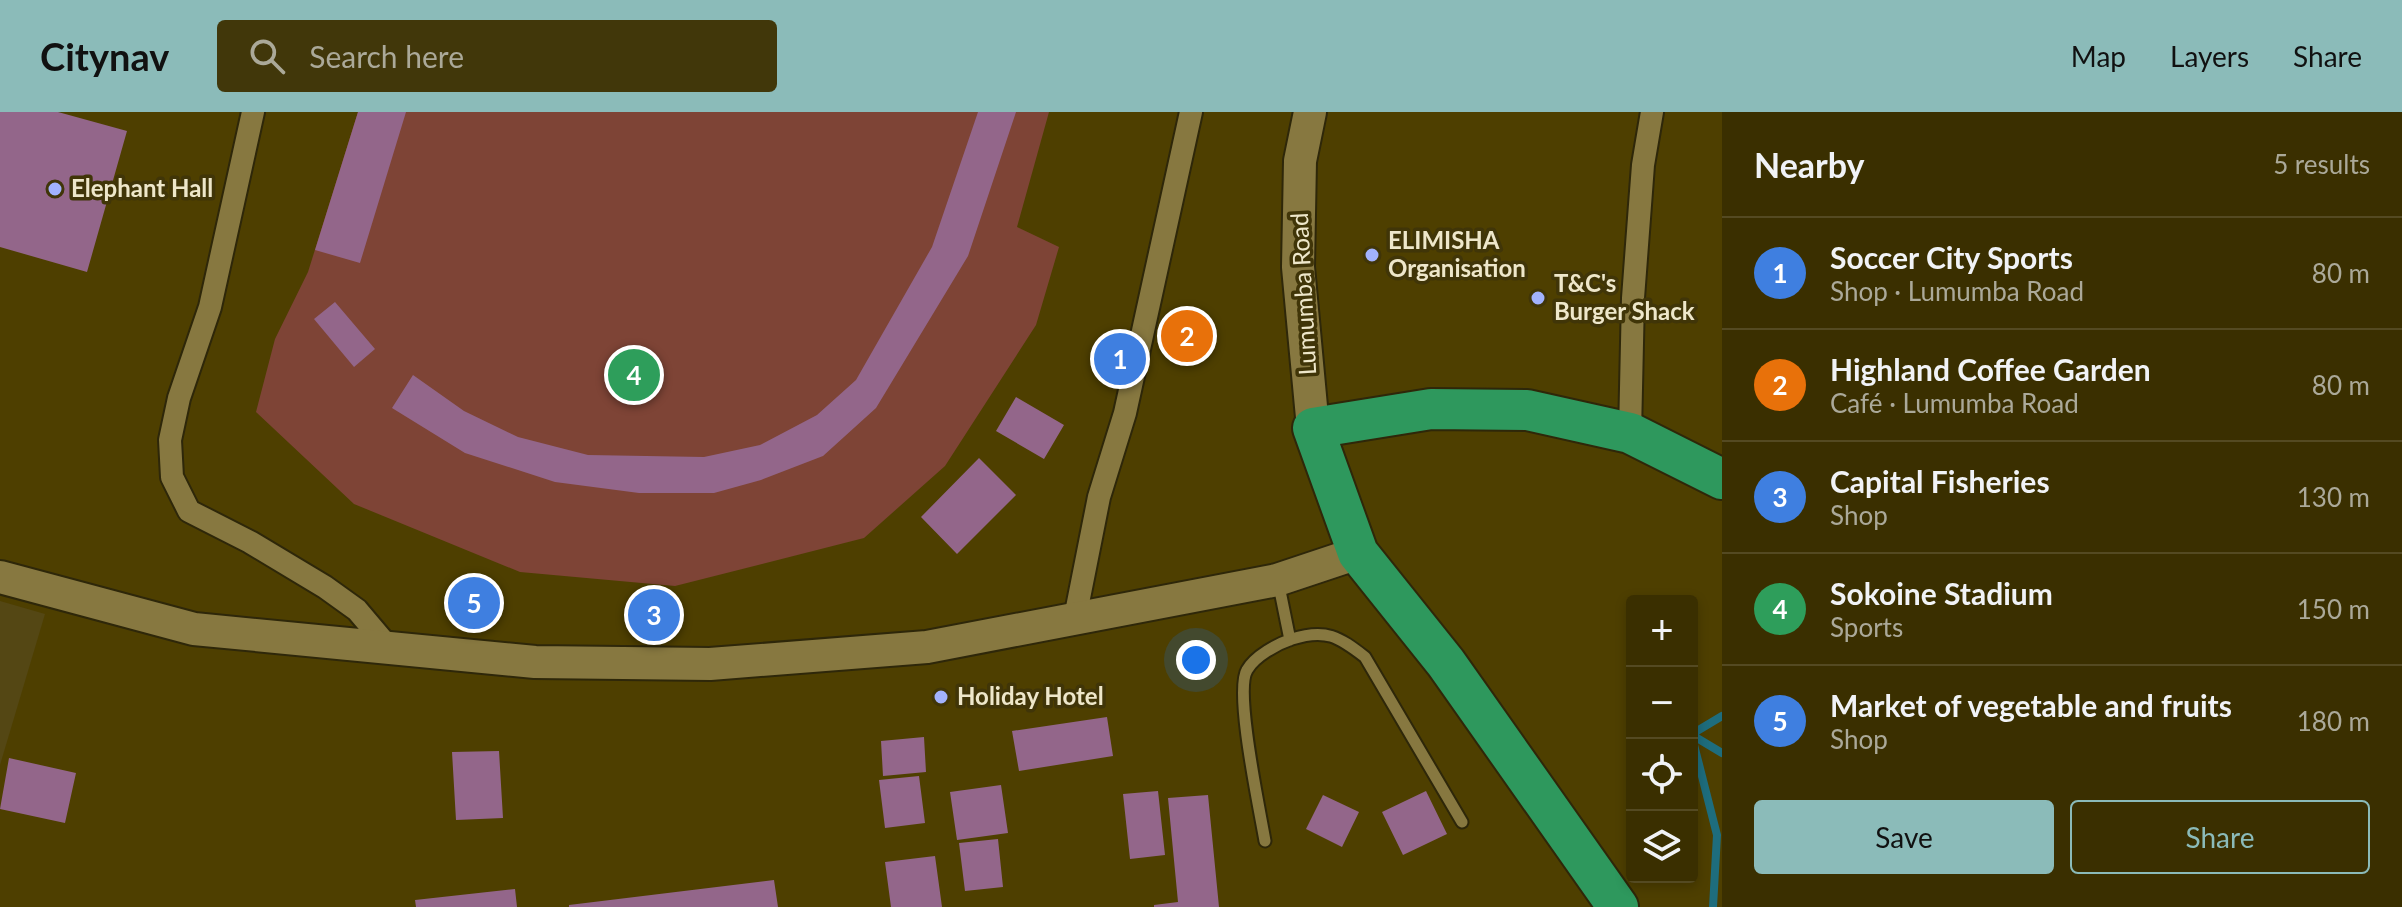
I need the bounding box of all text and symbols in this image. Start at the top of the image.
search box [217,20,777,92]
text: Citynav [40,33,169,79]
icon: search [245,34,289,78]
text: Search here [309,38,464,74]
text: Map [2071,39,2126,73]
text: Layers [2170,39,2249,73]
text: Share [2293,39,2362,73]
text: Nearby [1754,144,1865,185]
text: 5 results [2273,148,2370,180]
place label: Elephant Hall [71,173,213,202]
marker: Elephant Hall [46,180,64,198]
street label: Lumumba Road [1284,212,1321,376]
place label: ELIMISHA Organisation [1388,225,1526,282]
text: Soccer City Sports [1830,239,2073,275]
marker: ELIMISHA Organisation [1363,246,1381,264]
text: 1 [1772,257,1788,289]
text: 80 m [2312,257,2370,289]
place label: T&C's Burger Shack [1554,268,1695,325]
text: Shop · Lumumba Road [1830,275,2084,307]
marker: T&C's Burger Shack [1529,289,1547,307]
pin: 2 [1161,306,1213,366]
pin: 1 [1094,329,1146,389]
pin: 4 [608,345,660,405]
text: Highland Coffee Garden [1830,351,2151,387]
text: 2 [1772,369,1788,401]
text: 80 m [2312,369,2370,401]
text: Café · Lumumba Road [1830,387,2079,419]
text: Capital Fisheries [1830,463,2050,499]
text: 3 [1772,481,1788,513]
text: 130 m [2297,481,2370,513]
text: Shop [1830,499,1888,531]
pin: 5 [448,573,500,633]
text: Sokoine Stadium [1830,575,2053,611]
pin: 3 [628,585,680,645]
text: 4 [1772,593,1788,625]
text: 150 m [2297,593,2370,625]
map controls [1626,595,1698,883]
button: + [1626,595,1698,667]
text: Sports [1830,611,1903,643]
your location [1176,640,1216,680]
button: − [1626,667,1698,739]
place label: Holiday Hotel [957,681,1104,710]
text: Market of vegetable and fruits [1830,687,2232,723]
marker: Holiday Hotel [932,688,950,706]
text: 5 [1772,705,1788,737]
text: 180 m [2297,705,2370,737]
text: Shop [1830,723,1888,755]
button: locate [1626,739,1698,811]
button: Save [1754,800,2054,874]
button: Share [2070,800,2370,874]
button: layers [1626,811,1698,883]

